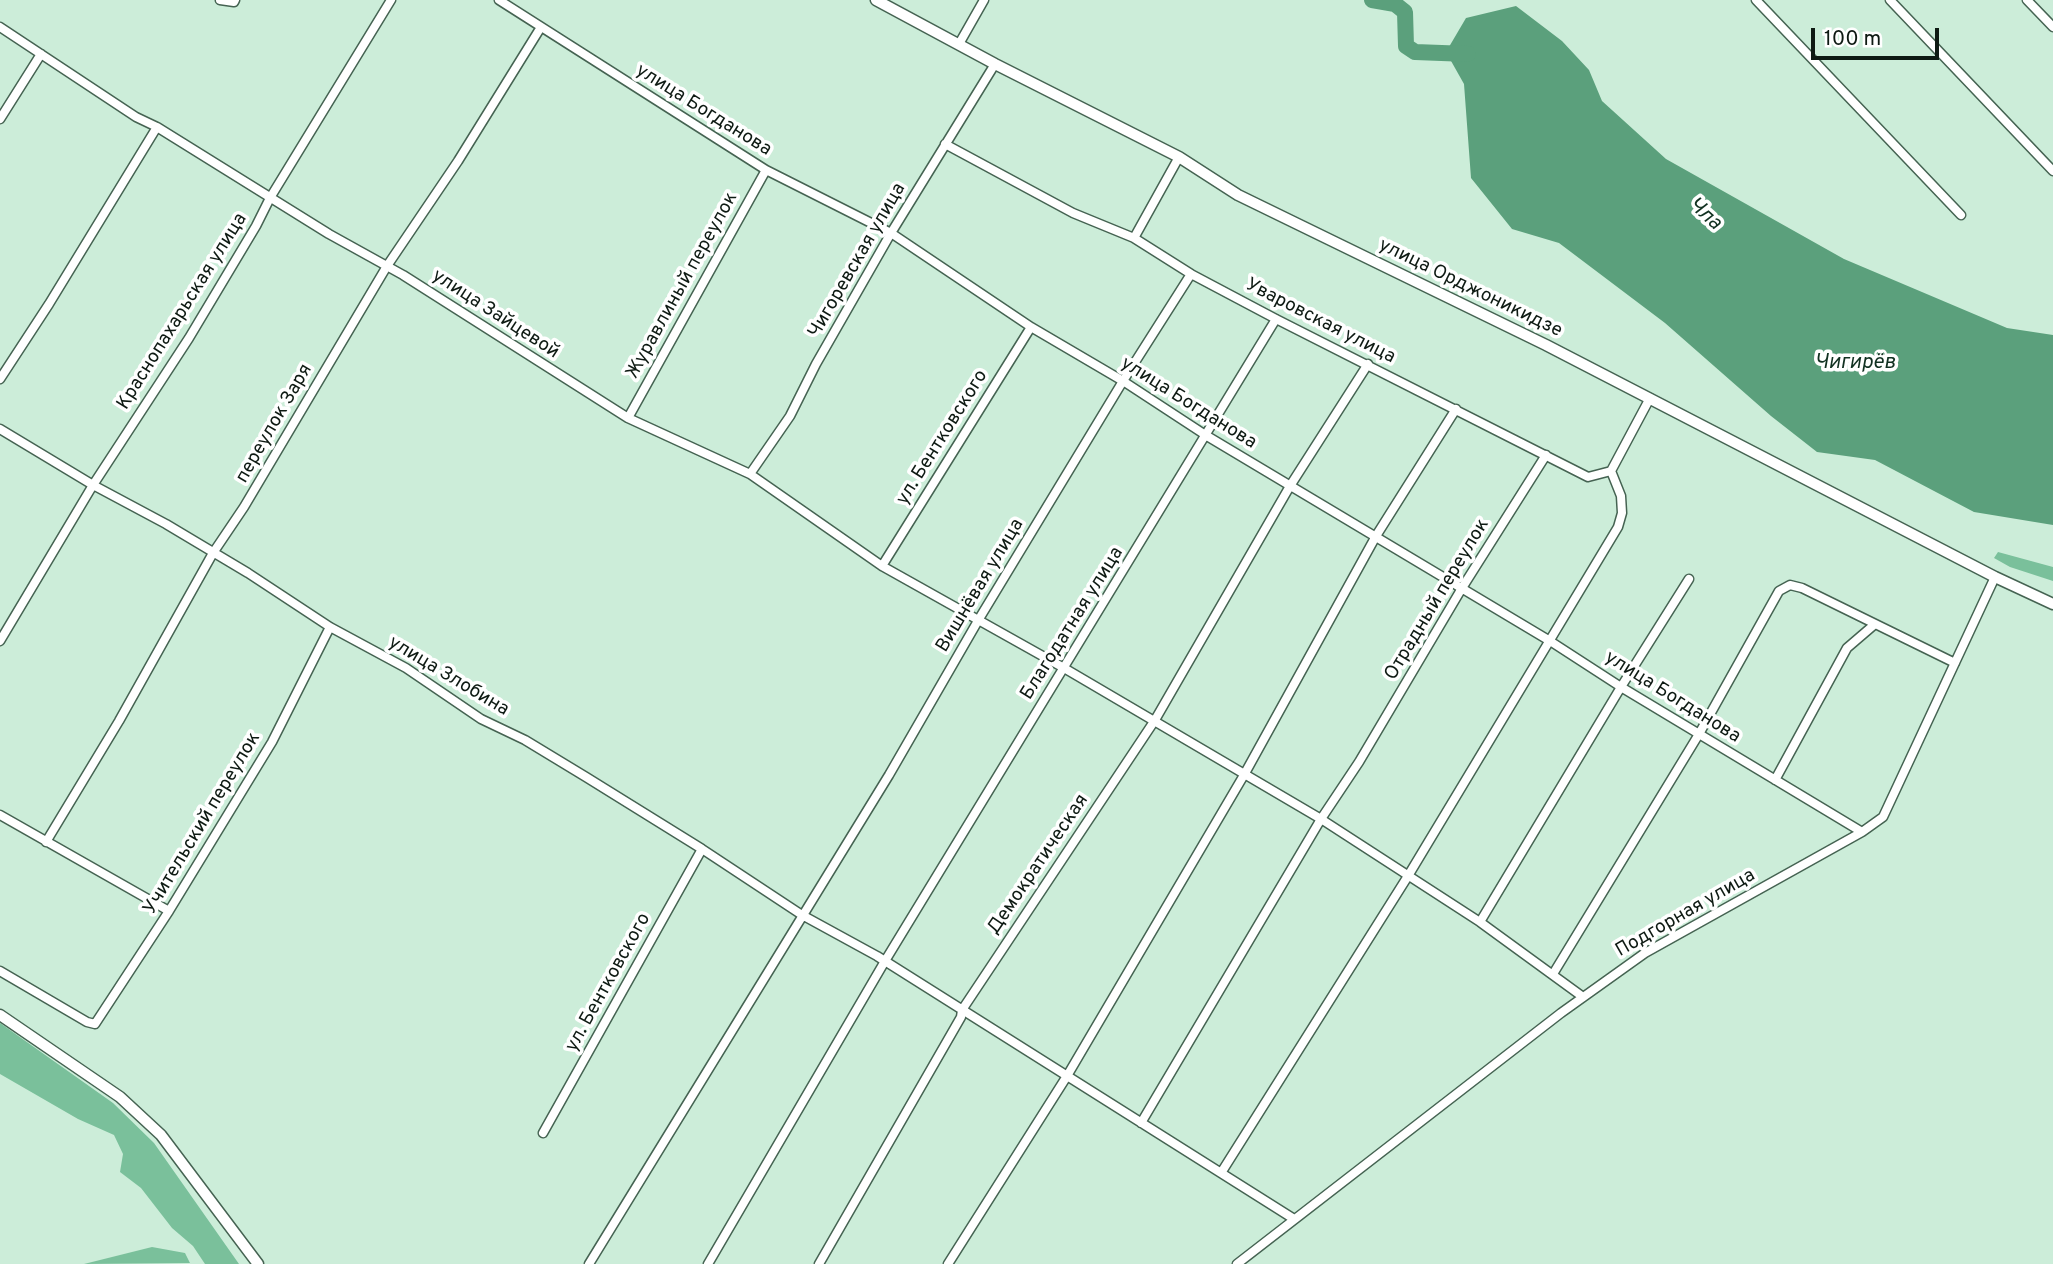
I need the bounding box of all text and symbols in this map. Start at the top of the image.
scale bar [1815,14,1943,58]
text: 100 m [1824,26,1881,53]
street label: улица Богданова [631,60,775,162]
street label: Чигоревская улица [804,179,912,343]
street label: Журавлиный переулок [622,189,744,383]
water label: Чла [1682,193,1726,237]
street label: Краснопахарьская улица [113,210,253,414]
street label: улица Орджоникидзе [1374,235,1566,343]
street label: улица Зайцевой [427,265,563,365]
street label: Уваровская улица [1241,274,1399,370]
water label: Чигирёв [1815,351,1895,377]
street label: улица Богданова [1116,353,1260,455]
street label: переулок Заря [232,361,318,487]
street label: ул. Бентковского [892,366,994,510]
street label: Вишнёвая улица [932,515,1030,657]
street label: Отрадный переулок [1381,515,1495,685]
street label: Благодатная улица [1017,543,1129,705]
street label: улица Злобина [383,632,513,722]
street label: улица Богданова [1600,647,1744,749]
street label: Учительский переулок [139,729,267,919]
street label: Демократическая [984,790,1094,940]
street label: Подгорная улица [1612,865,1760,963]
street label: ул. Бентковского [561,910,657,1056]

